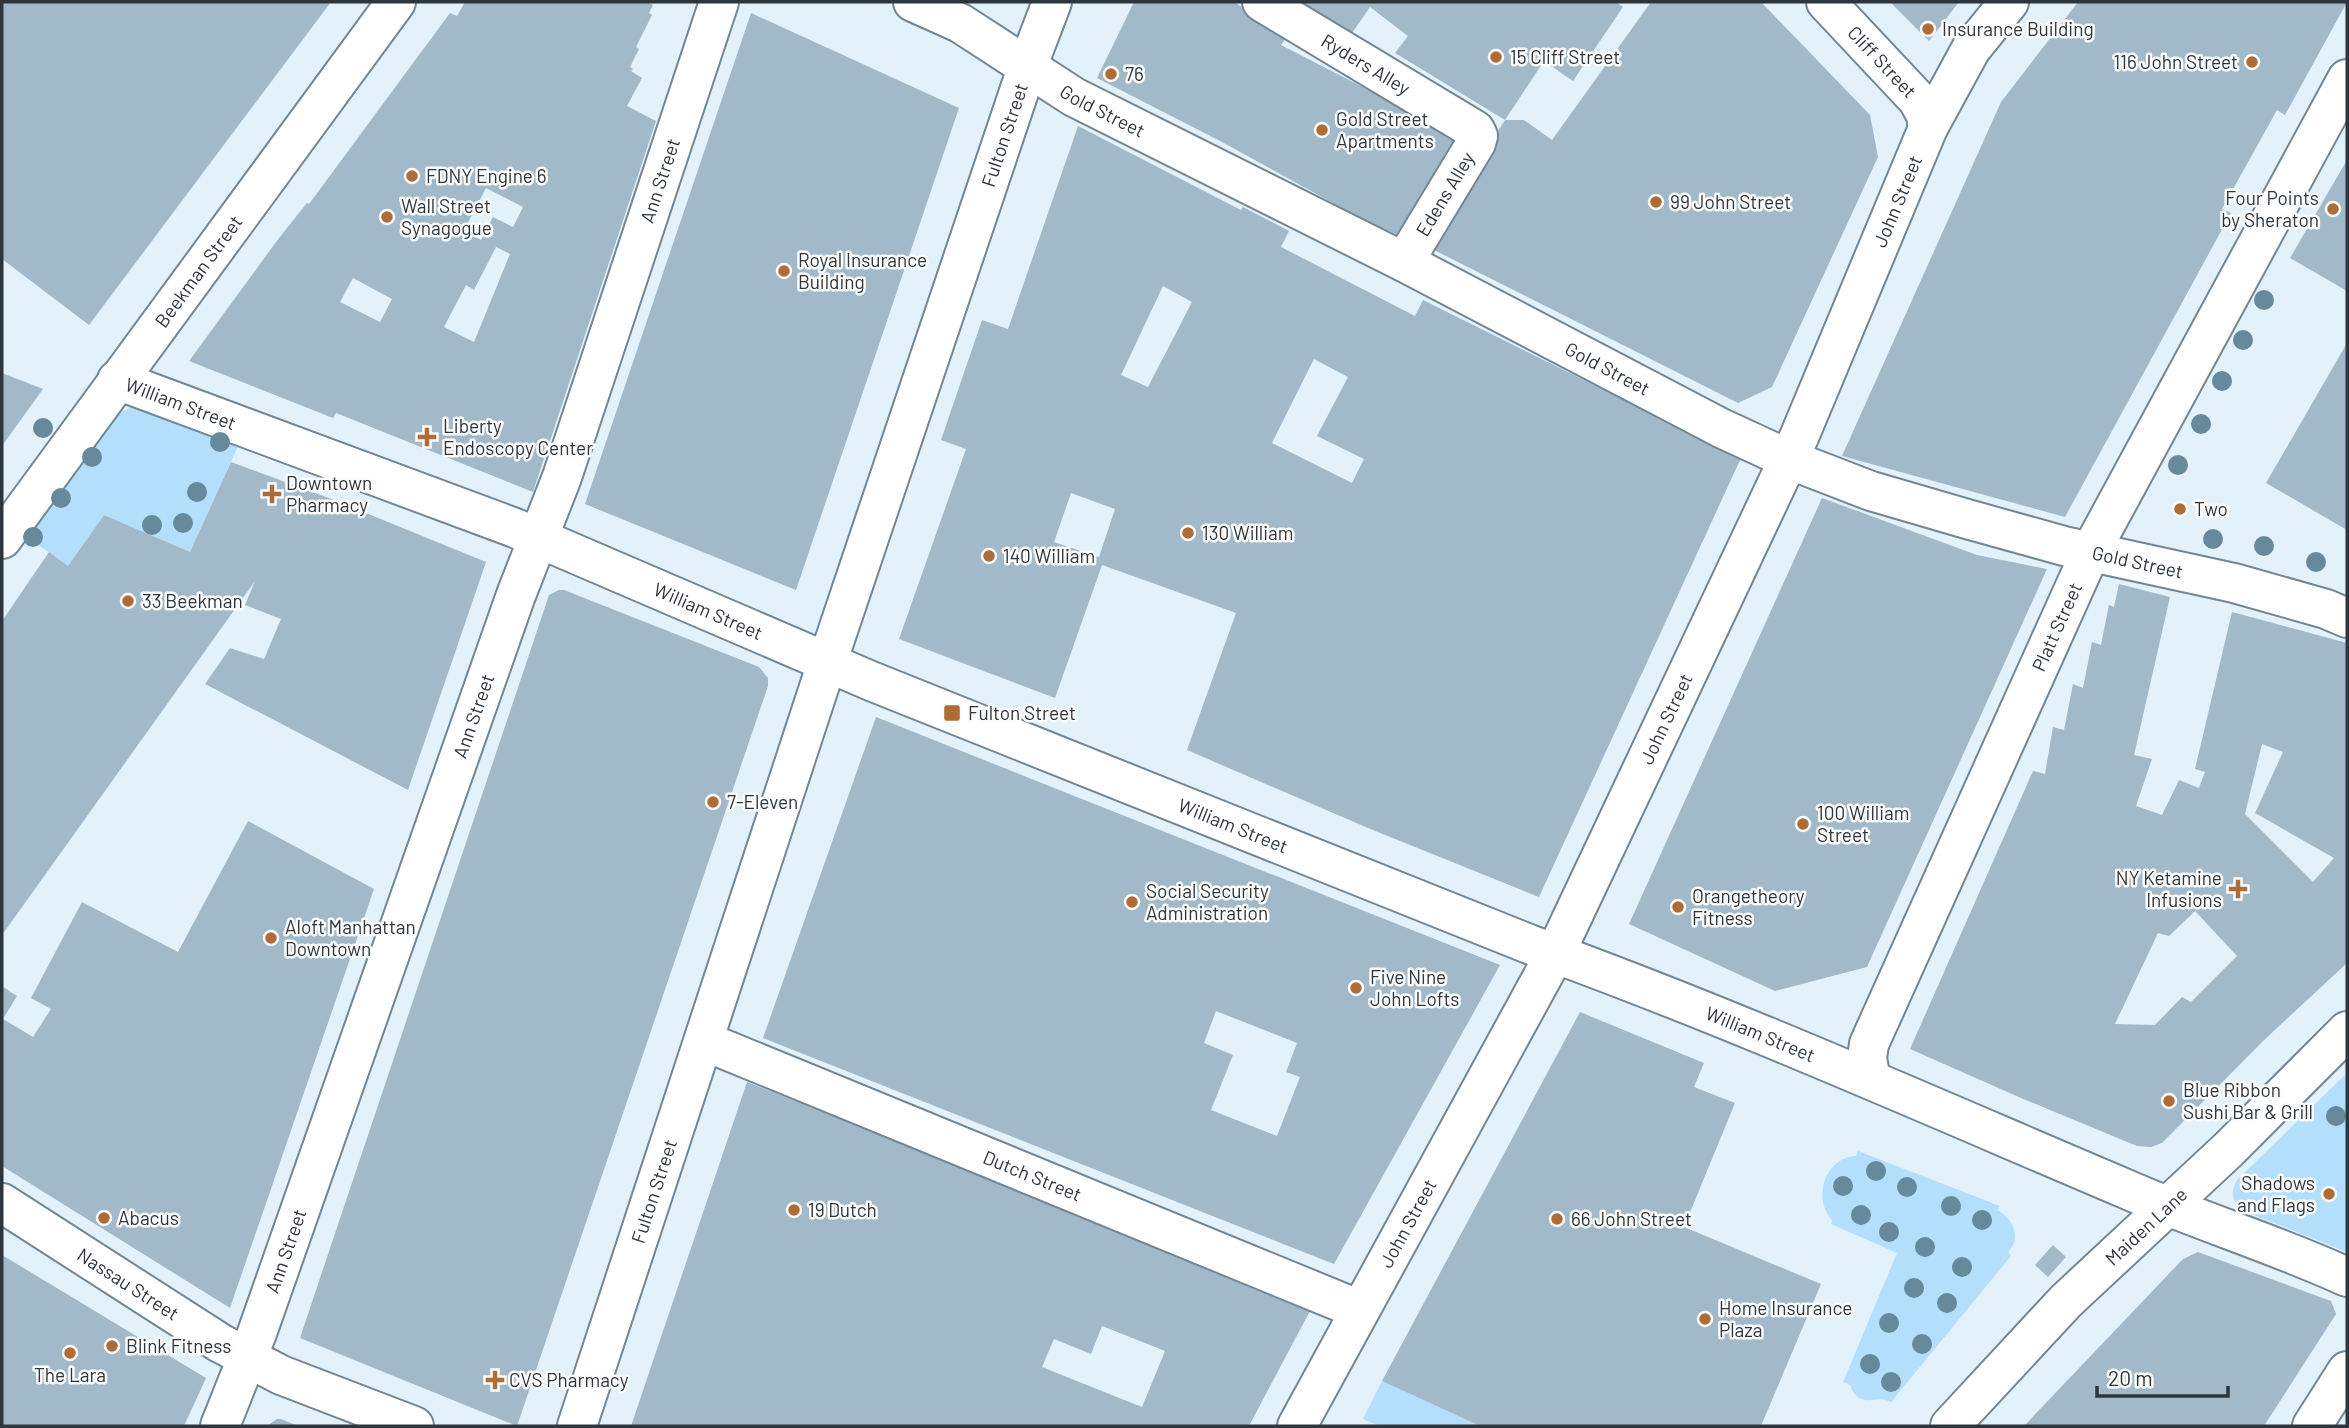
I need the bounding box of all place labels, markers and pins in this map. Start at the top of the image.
place label: Insurance Building [1942,17,2094,40]
marker: Insurance Building [1920,21,1936,37]
place label: 15 Cliff Street [1510,45,1620,68]
marker: 15 Cliff Street [1488,49,1504,65]
place label: 116 John Street [2114,50,2238,73]
marker: 116 John Street [2244,54,2260,70]
place label: 76 [1125,62,1144,85]
marker: 76 [1103,66,1119,82]
place label: Gold Street Apartments [1336,107,1434,152]
marker: Gold Street Apartments [1314,122,1330,138]
place label: FDNY Engine 6 [426,164,547,187]
marker: FDNY Engine 6 [404,168,420,184]
place label: Four Points by Sheraton [2221,186,2319,231]
place label: 99 John Street [1670,190,1791,213]
place label: Wall Street Synagogue [401,194,492,239]
marker: 99 John Street [1648,194,1664,210]
marker: Four Points by Sheraton [2325,201,2341,217]
marker: Wall Street Synagogue [379,209,395,225]
place label: Royal Insurance Building [798,248,927,293]
marker: Royal Insurance Building [776,263,792,279]
place label: Liberty Endoscopy Center [443,414,593,459]
marker: Liberty Endoscopy Center [417,427,437,447]
place label: Downtown Pharmacy [286,471,372,516]
marker: Downtown Pharmacy [264,486,280,502]
place label: Two [2194,497,2228,520]
marker: Two [2172,501,2188,517]
place label: 130 William [1202,521,1294,544]
marker: 130 William [1180,525,1196,541]
place label: 140 William [1003,544,1095,567]
marker: 140 William [981,548,997,564]
place label: 33 Beekman [142,589,243,612]
marker: 33 Beekman [120,593,136,609]
place label: Fulton Street [968,701,1076,724]
marker: Fulton Street [942,703,962,723]
place label: 7-Eleven [727,790,798,813]
marker: 7-Eleven [705,794,721,810]
place label: 100 William Street [1817,801,1909,846]
marker: 100 William Street [1795,816,1811,832]
place label: NY Ketamine Infusions [2116,866,2222,911]
place label: Social Security Administration [1146,879,1269,924]
marker: NY Ketamine Infusions [2228,879,2248,899]
place label: Orangetheory Fitness [1692,884,1805,929]
marker: Social Security Administration [1124,894,1140,910]
marker: Orangetheory Fitness [1670,899,1686,915]
place label: Aloft Manhattan Downtown [285,915,416,960]
marker: Aloft Manhattan Downtown [263,930,279,946]
place label: Five Nine John Lofts [1370,965,1459,1010]
marker: Five Nine John Lofts [1348,980,1364,996]
place label: Blue Ribbon Sushi Bar & Grill [2183,1078,2313,1123]
marker: Blue Ribbon Sushi Bar & Grill [2161,1093,2177,1109]
place label: Shadows and Flags [2237,1171,2315,1216]
marker: Shadows and Flags [2321,1186,2337,1202]
place label: 19 Dutch [808,1198,877,1221]
marker: 19 Dutch [786,1202,802,1218]
place label: Abacus [118,1206,179,1229]
place label: 66 John Street [1571,1207,1692,1230]
marker: Abacus [96,1210,112,1226]
marker: 66 John Street [1549,1211,1565,1227]
place label: Home Insurance Plaza [1719,1296,1852,1341]
marker: Home Insurance Plaza [1697,1311,1713,1327]
place label: Blink Fitness [126,1334,231,1357]
marker: Blink Fitness [104,1338,120,1354]
marker: The Lara [62,1345,78,1361]
place label: The Lara [34,1363,106,1386]
place label: CVS Pharmacy [509,1368,629,1391]
marker: CVS Pharmacy [487,1372,503,1388]

